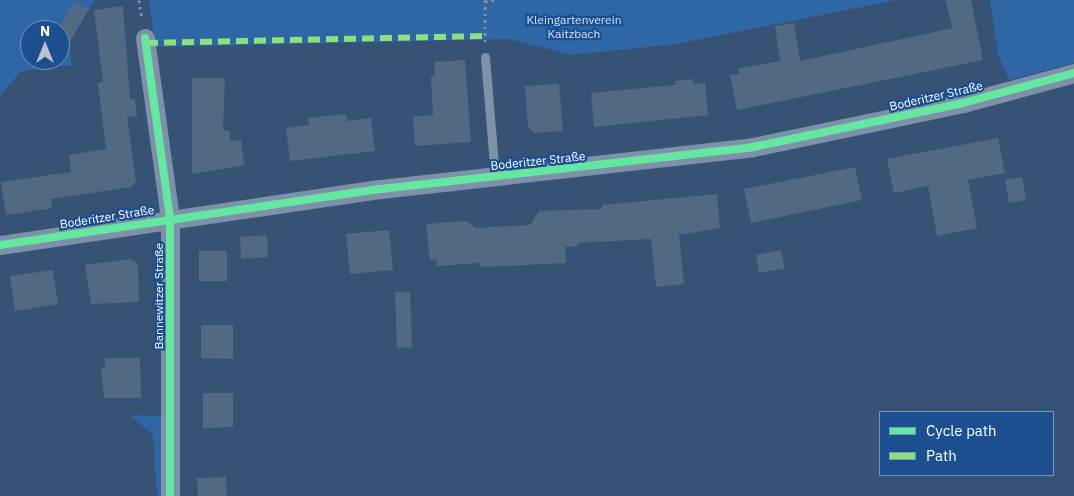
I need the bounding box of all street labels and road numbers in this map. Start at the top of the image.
street label: Boderitzer Straße [888,78,984,114]
street label: Boderitzer Straße [490,149,586,173]
street label: Boderitzer Straße [59,202,155,232]
street label: Bannewitzer Straße [152,243,166,349]

